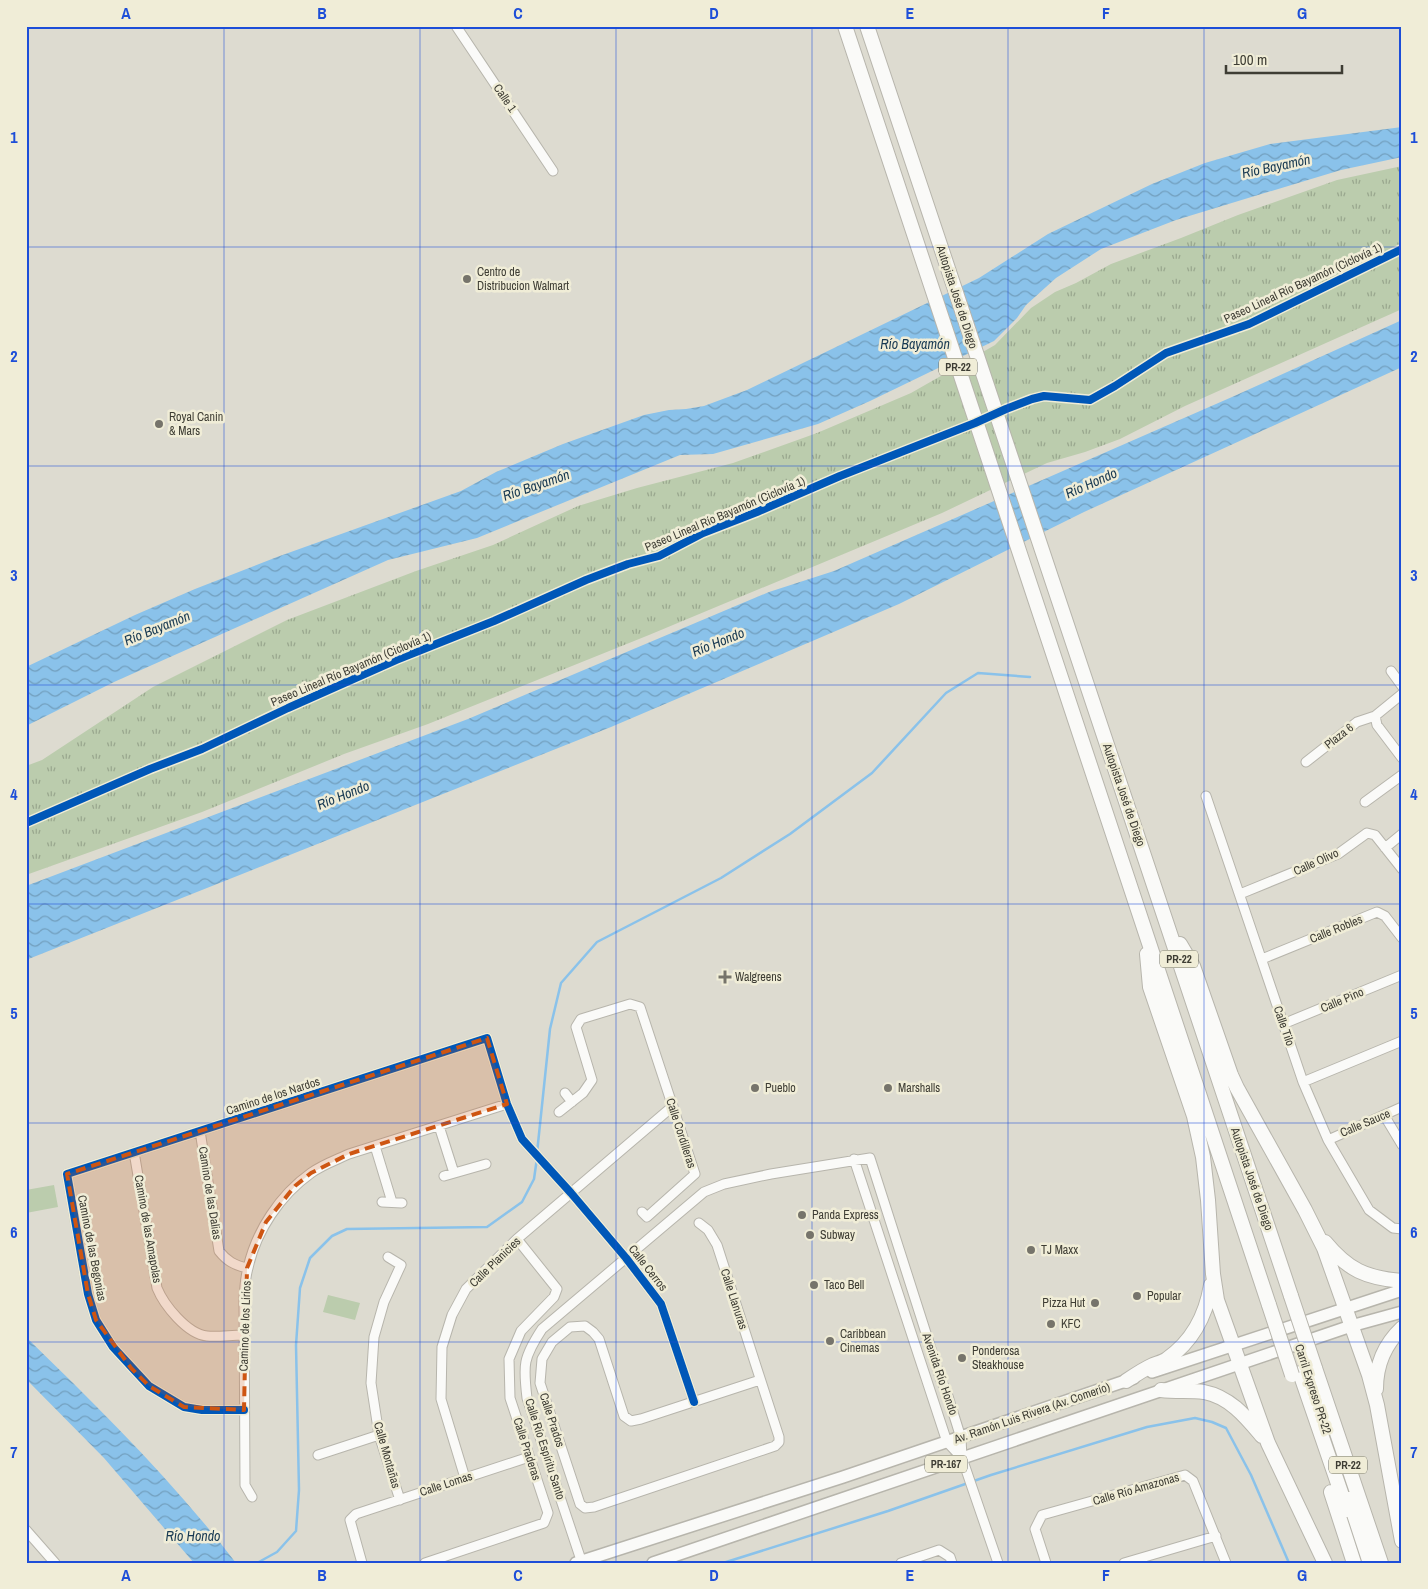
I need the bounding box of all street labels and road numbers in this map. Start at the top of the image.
street label: Calle 1 [490,81,520,116]
street label: Paseo Lineal Río Bayamón (Ciclovía 1) [1221,239,1385,327]
street label: Autopista José de Diego [932,242,981,351]
road number: PR-22 [939,358,977,376]
street label: Paseo Lineal Río Bayamón (Ciclovía 1) [642,473,808,555]
street label: Paseo Lineal Río Bayamón (Ciclovía 1) [268,628,434,710]
street label: Plaza 6 [1321,720,1357,752]
street label: Autopista José de Diego [1099,740,1149,849]
street label: Calle Olivo [1291,845,1341,879]
street label: Calle Robles [1307,911,1365,947]
road number: PR-22 [1160,951,1198,968]
street label: Calle Pino [1318,984,1366,1016]
street label: Calle Tilo [1270,1004,1298,1048]
street label: Camino de los Nardos [224,1073,322,1119]
street label: Calle Cordilleras [662,1096,700,1170]
street label: Calle Sauce [1337,1105,1393,1141]
street label: Autopista José de Diego [1227,1124,1277,1233]
street label: Camino de las Dalias [195,1145,225,1241]
street label: Camino de las Amapolas [131,1174,165,1284]
street label: Camino de las Begonias [74,1194,110,1302]
street label: Calle Planicies [466,1233,524,1291]
street label: Calle Cerros [625,1242,671,1295]
street label: Calle Llanuras [717,1267,751,1331]
street label: Camino de los Lirios [235,1280,255,1372]
street label: Avenida Río Hondo [918,1330,962,1417]
street label: Carril Expreso PR-22 [1291,1342,1335,1436]
street label: Av. Ramón Luis Rivera (Av. Comerío) [951,1379,1112,1448]
street label: Calle Prados [536,1391,568,1449]
street label: Calle Río Espíritu Santo [521,1396,569,1502]
street label: Calle Praderas [509,1416,545,1482]
street label: Calle Montañas [370,1420,404,1490]
road number: PR-167 [925,1456,967,1472]
road number: PR-22 [1329,1456,1367,1474]
street label: Calle Lomas [418,1468,475,1500]
street label: Calle Río Amazonas [1091,1469,1181,1509]

